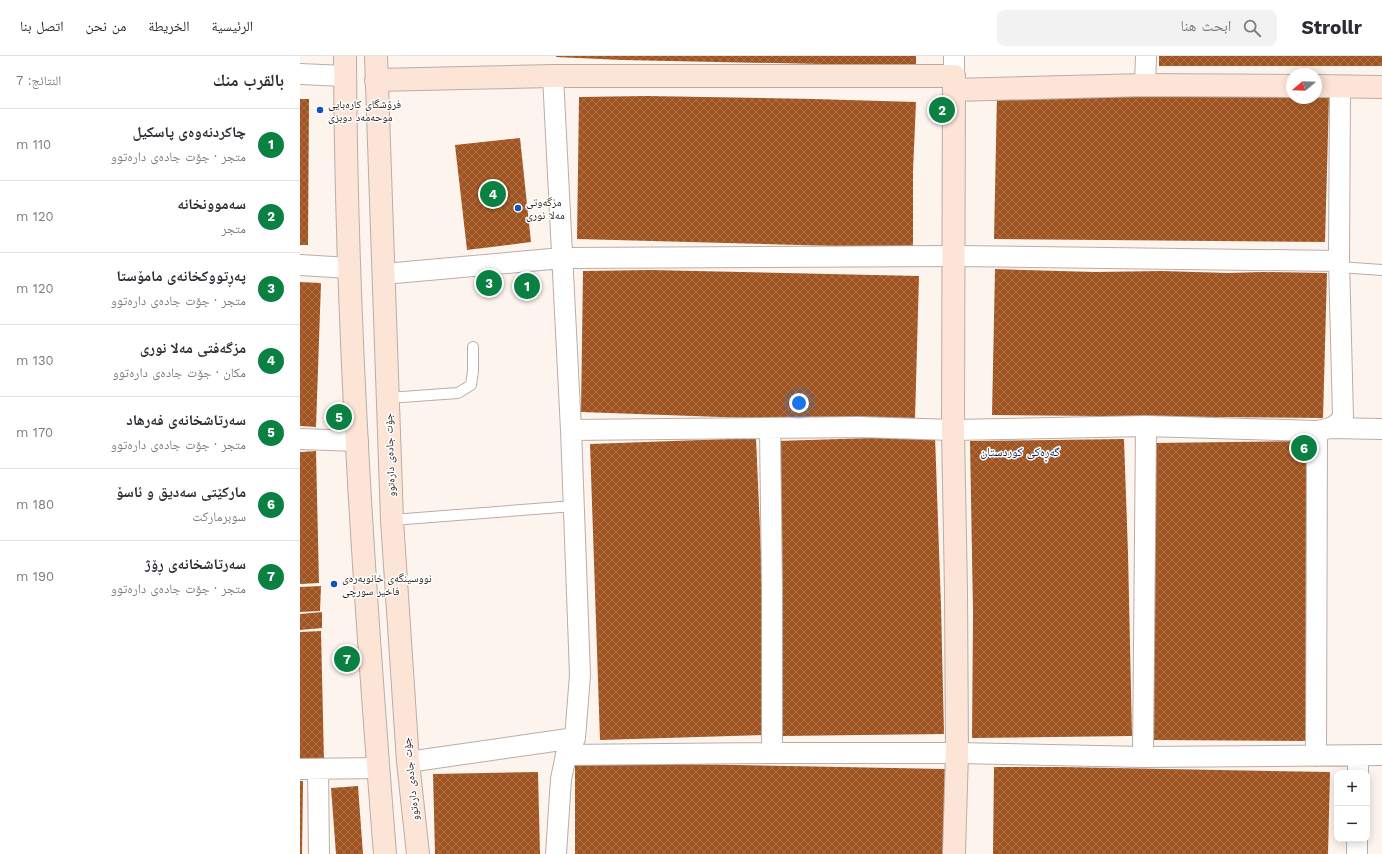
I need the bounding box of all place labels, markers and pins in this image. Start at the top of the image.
pin: 2 [929,95,955,125]
place label: فرۆشگای کارەبایی موحەمەد دوبزی [328,98,401,124]
marker: فرۆشگای کارەبایی موحەمەد دوبزی [315,105,325,115]
pin: 4 [480,179,506,209]
place label: مزگەوتی مەلا نوری [526,196,565,222]
marker: مزگەوتی مەلا نوری [513,203,523,213]
pin: 3 [476,268,502,298]
pin: 1 [514,271,540,301]
pin: 5 [326,402,352,432]
pin: 6 [1291,433,1317,463]
place label: نووسینگەی خانوبەرەی فاخیر سورچی [342,572,432,598]
marker: نووسینگەی خانوبەرەی فاخیر سورچی [329,579,339,589]
pin: 7 [334,644,360,674]

